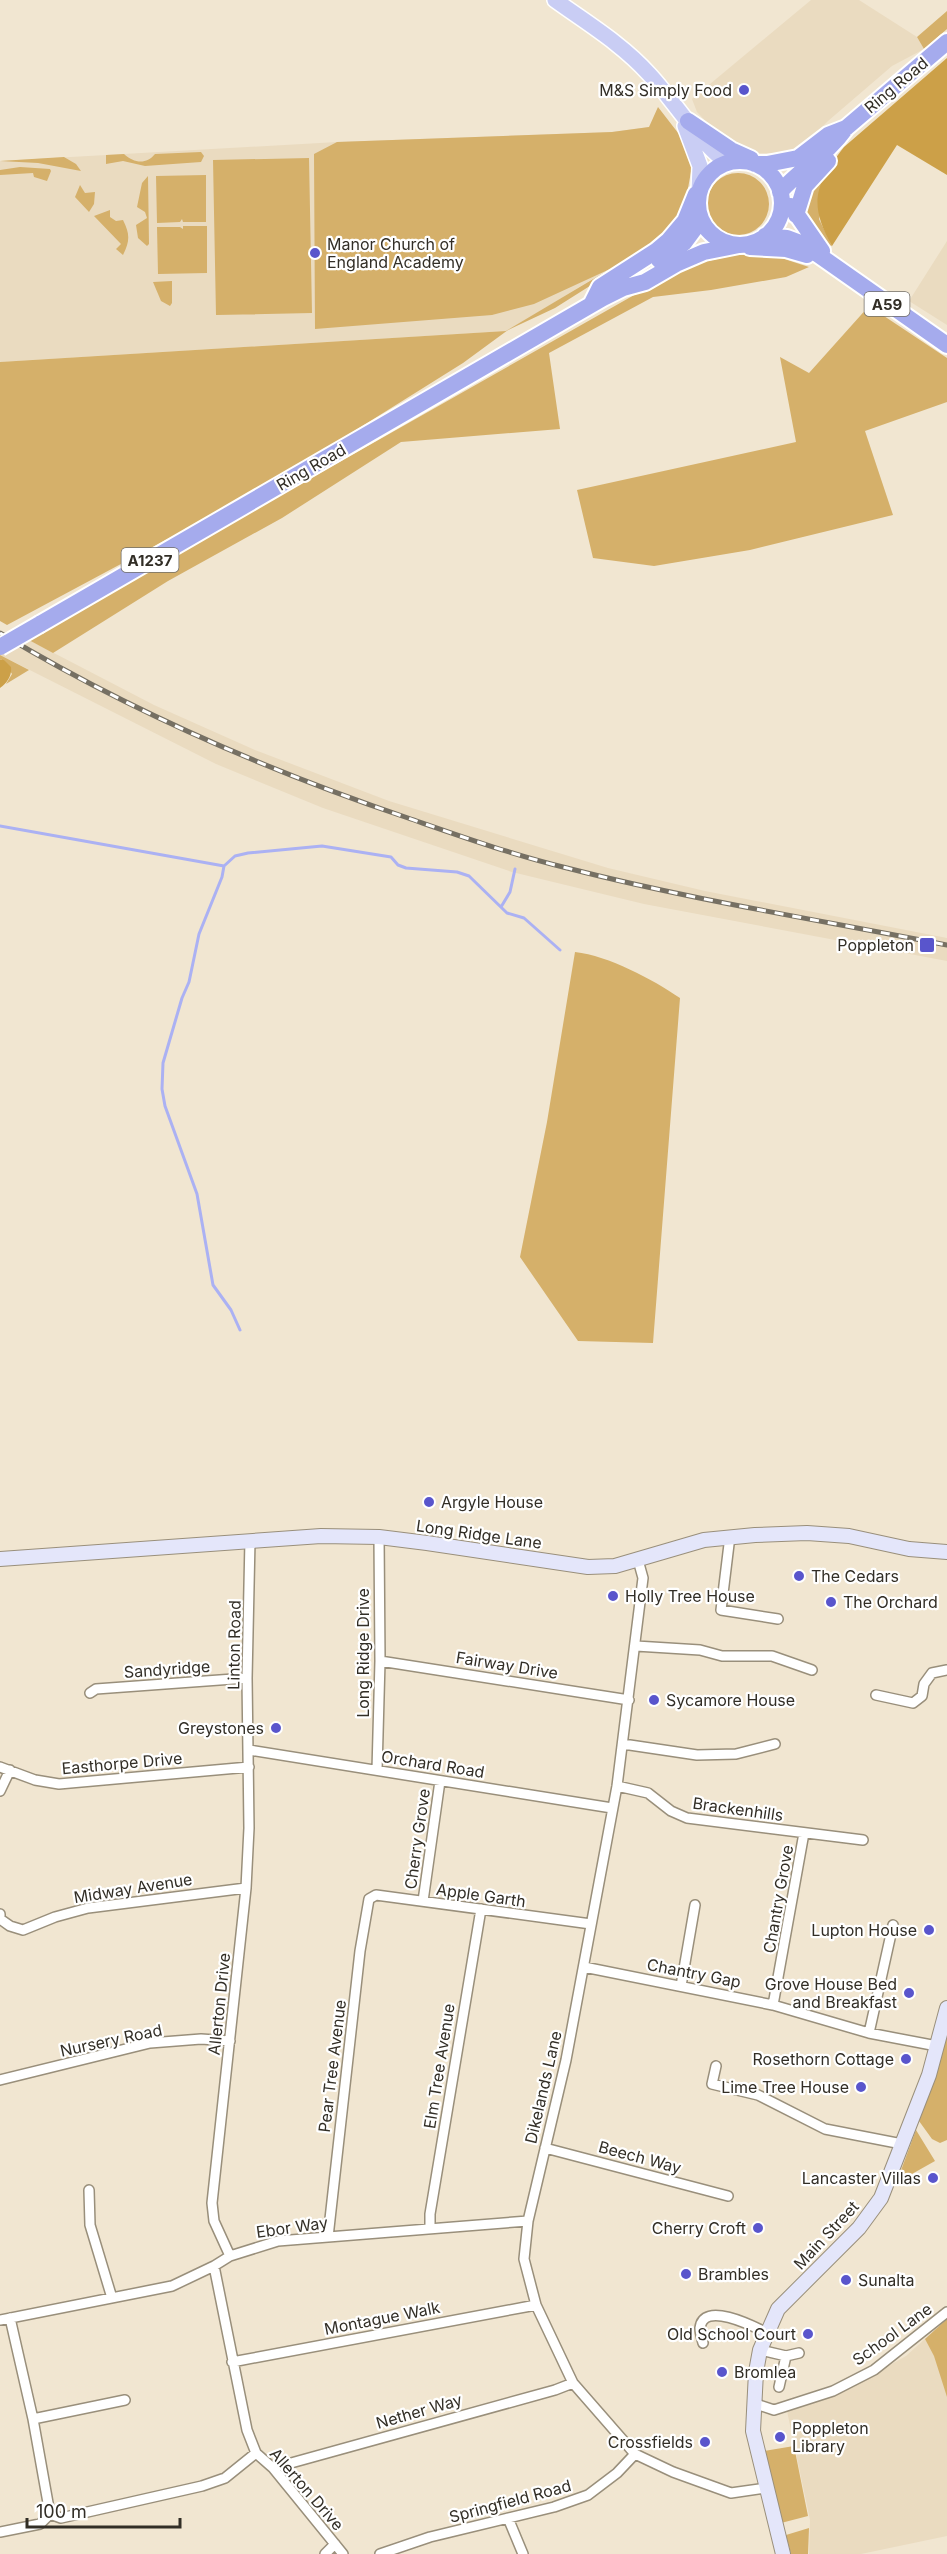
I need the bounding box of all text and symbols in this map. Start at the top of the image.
street label: Ring Road [860,53,932,117]
place label: M&S Simply Food [599,80,732,100]
marker: M&S Simply Food [737,83,751,97]
place label: Manor Church of England Academy [327,234,464,272]
marker: Manor Church of England Academy [308,246,322,260]
road number: A59 [864,292,910,316]
street label: Ring Road [273,439,349,495]
road number: A1237 [122,548,178,572]
place label: Poppleton [837,935,914,955]
marker: Poppleton [918,936,936,954]
place label: Argyle House [441,1492,543,1512]
marker: Argyle House [422,1495,436,1509]
street label: Long Ridge Lane [415,1515,543,1553]
place label: The Cedars [811,1566,899,1586]
marker: The Cedars [792,1569,806,1583]
place label: Holly Tree House [625,1586,755,1606]
street label: Long Ridge Drive [353,1588,373,1718]
marker: Holly Tree House [606,1589,620,1603]
place label: The Orchard [843,1592,938,1612]
marker: The Orchard [824,1595,838,1609]
street label: Linton Road [223,1600,245,1690]
street label: Fairway Drive [455,1647,559,1683]
street label: Sandyridge [123,1656,211,1682]
place label: Sycamore House [666,1690,795,1710]
marker: Sycamore House [647,1693,661,1707]
place label: Greystones [178,1718,264,1738]
marker: Greystones [269,1721,283,1735]
street label: Orchard Road [380,1746,486,1782]
street label: Easthorpe Drive [61,1748,183,1778]
street label: Cherry Grove [400,1787,434,1891]
street label: Brackenhills [691,1793,785,1825]
street label: Chantry Grove [759,1843,797,1955]
street label: Midway Avenue [72,1869,194,1907]
street label: Apple Garth [435,1879,527,1911]
place label: Lupton House [811,1920,917,1940]
marker: Lupton House [922,1923,936,1937]
street label: Allerton Drive [204,1952,234,2056]
street label: Chantry Gap [645,1954,743,1992]
place label: Grove House Bed and Breakfast [765,1974,897,2012]
marker: Grove House Bed and Breakfast [902,1986,916,2000]
street label: Pear Tree Avenue [314,1998,350,2134]
street label: Elm Tree Avenue [419,2002,459,2130]
street label: Nursery Road [58,2019,164,2061]
street label: Dikelands Lane [520,2029,566,2145]
place label: Rosethorn Cottage [752,2049,894,2069]
marker: Rosethorn Cottage [899,2052,913,2066]
place label: Lime Tree House [721,2077,849,2097]
marker: Lime Tree House [854,2080,868,2094]
street label: Beech Way [596,2136,684,2178]
place label: Lancaster Villas [802,2168,921,2188]
marker: Lancaster Villas [926,2171,940,2185]
street label: Main Street [789,2197,863,2273]
street label: Ebor Way [255,2212,329,2242]
place label: Cherry Croft [652,2218,746,2238]
marker: Cherry Croft [751,2221,765,2235]
place label: Brambles [698,2264,769,2284]
marker: Brambles [679,2267,693,2281]
place label: Sunalta [858,2270,915,2290]
marker: Sunalta [839,2273,853,2287]
street label: Montague Walk [322,2297,442,2339]
street label: School Lane [848,2299,936,2369]
place label: Old School Court [667,2324,796,2344]
marker: Old School Court [801,2327,815,2341]
place label: Bromlea [734,2362,796,2382]
marker: Bromlea [715,2365,729,2379]
street label: Nether Way [374,2389,464,2433]
place label: Poppleton Library [792,2418,869,2456]
marker: Poppleton Library [773,2430,787,2444]
place label: Crossfields [608,2432,693,2452]
marker: Crossfields [698,2435,712,2449]
street label: Allerton Drive [266,2444,348,2534]
street label: Springfield Road [447,2475,573,2527]
scale bar [27,2491,180,2529]
text: 100 m [36,2501,87,2522]

